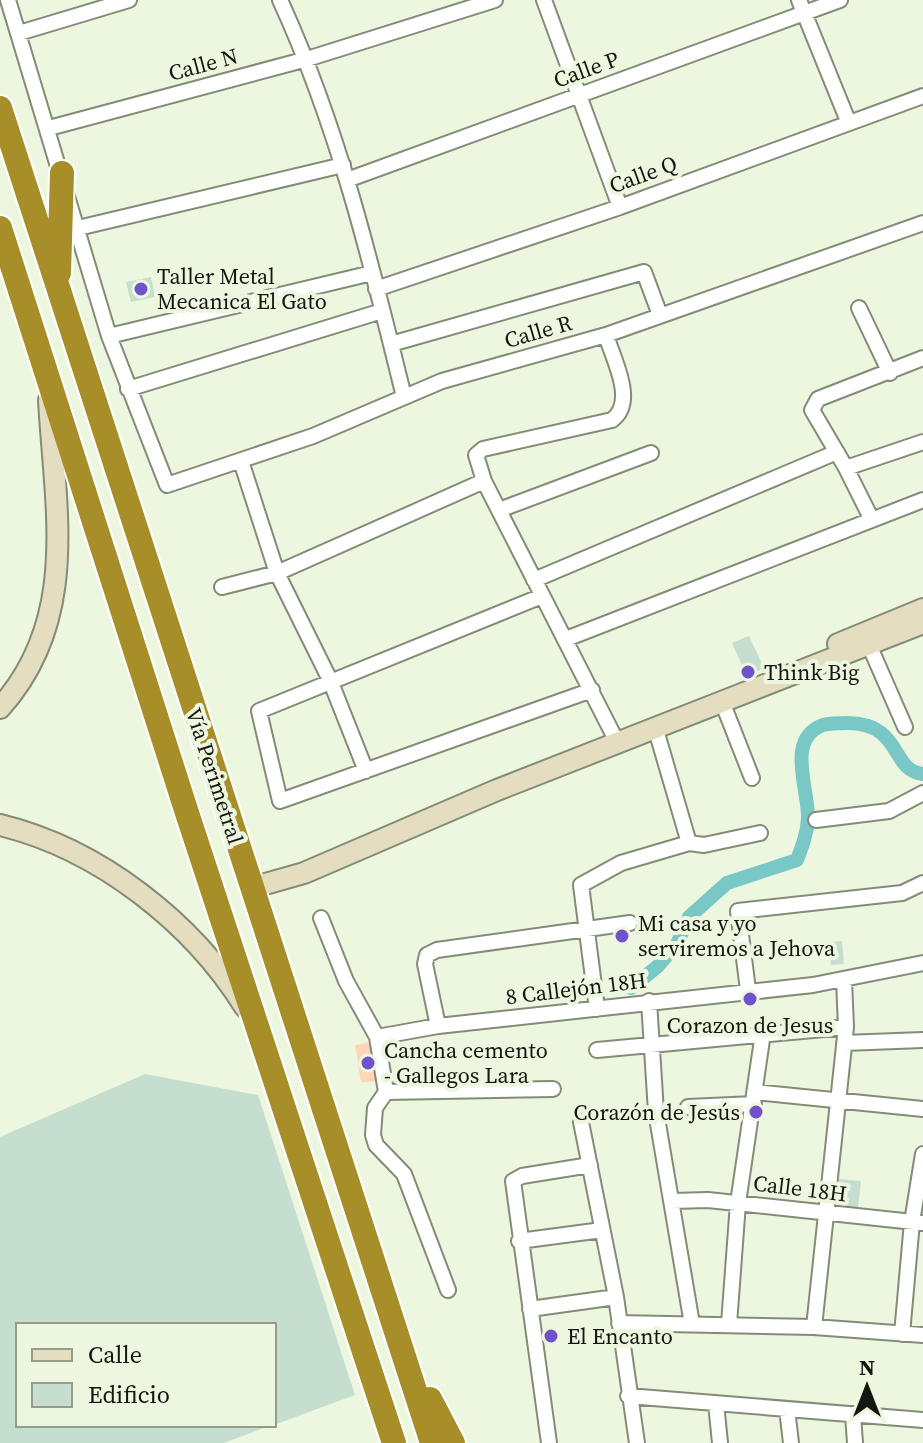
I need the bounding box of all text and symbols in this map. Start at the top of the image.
street label: Calle N [165,40,241,88]
street label: Calle P [549,43,623,95]
street label: Calle Q [605,148,681,200]
place label: Taller Metal Mecanica El Gato [157,261,327,316]
marker: Taller Metal Mecanica El Gato [132,280,150,298]
street label: Calle R [501,307,576,355]
place label: Think Big [764,657,859,687]
marker: Think Big [739,663,757,681]
street label: Vía Perimetral [179,704,251,848]
place label: Mi casa y yo serviremos a Jehova [638,908,836,963]
marker: Mi casa y yo serviremos a Jehova [613,927,631,945]
street label: 8 Callejón 18H [504,964,648,1012]
marker: Corazon de Jesus [741,990,759,1008]
place label: Corazon de Jesus [667,1010,833,1040]
place label: Cancha cemento - Gallegos Lara [384,1035,548,1090]
marker: Cancha cemento - Gallegos Lara [359,1054,377,1072]
place label: Corazón de Jesús [573,1097,740,1127]
marker: Corazón de Jesús [747,1103,765,1121]
street label: Calle 18H [752,1167,848,1209]
place label: El Encanto [567,1321,673,1351]
legend [16,1323,276,1427]
marker: El Encanto [542,1327,560,1345]
text: Calle [88,1338,142,1371]
north arrow [827,1347,907,1427]
text: N [859,1352,875,1382]
text: Edificio [88,1378,170,1411]

